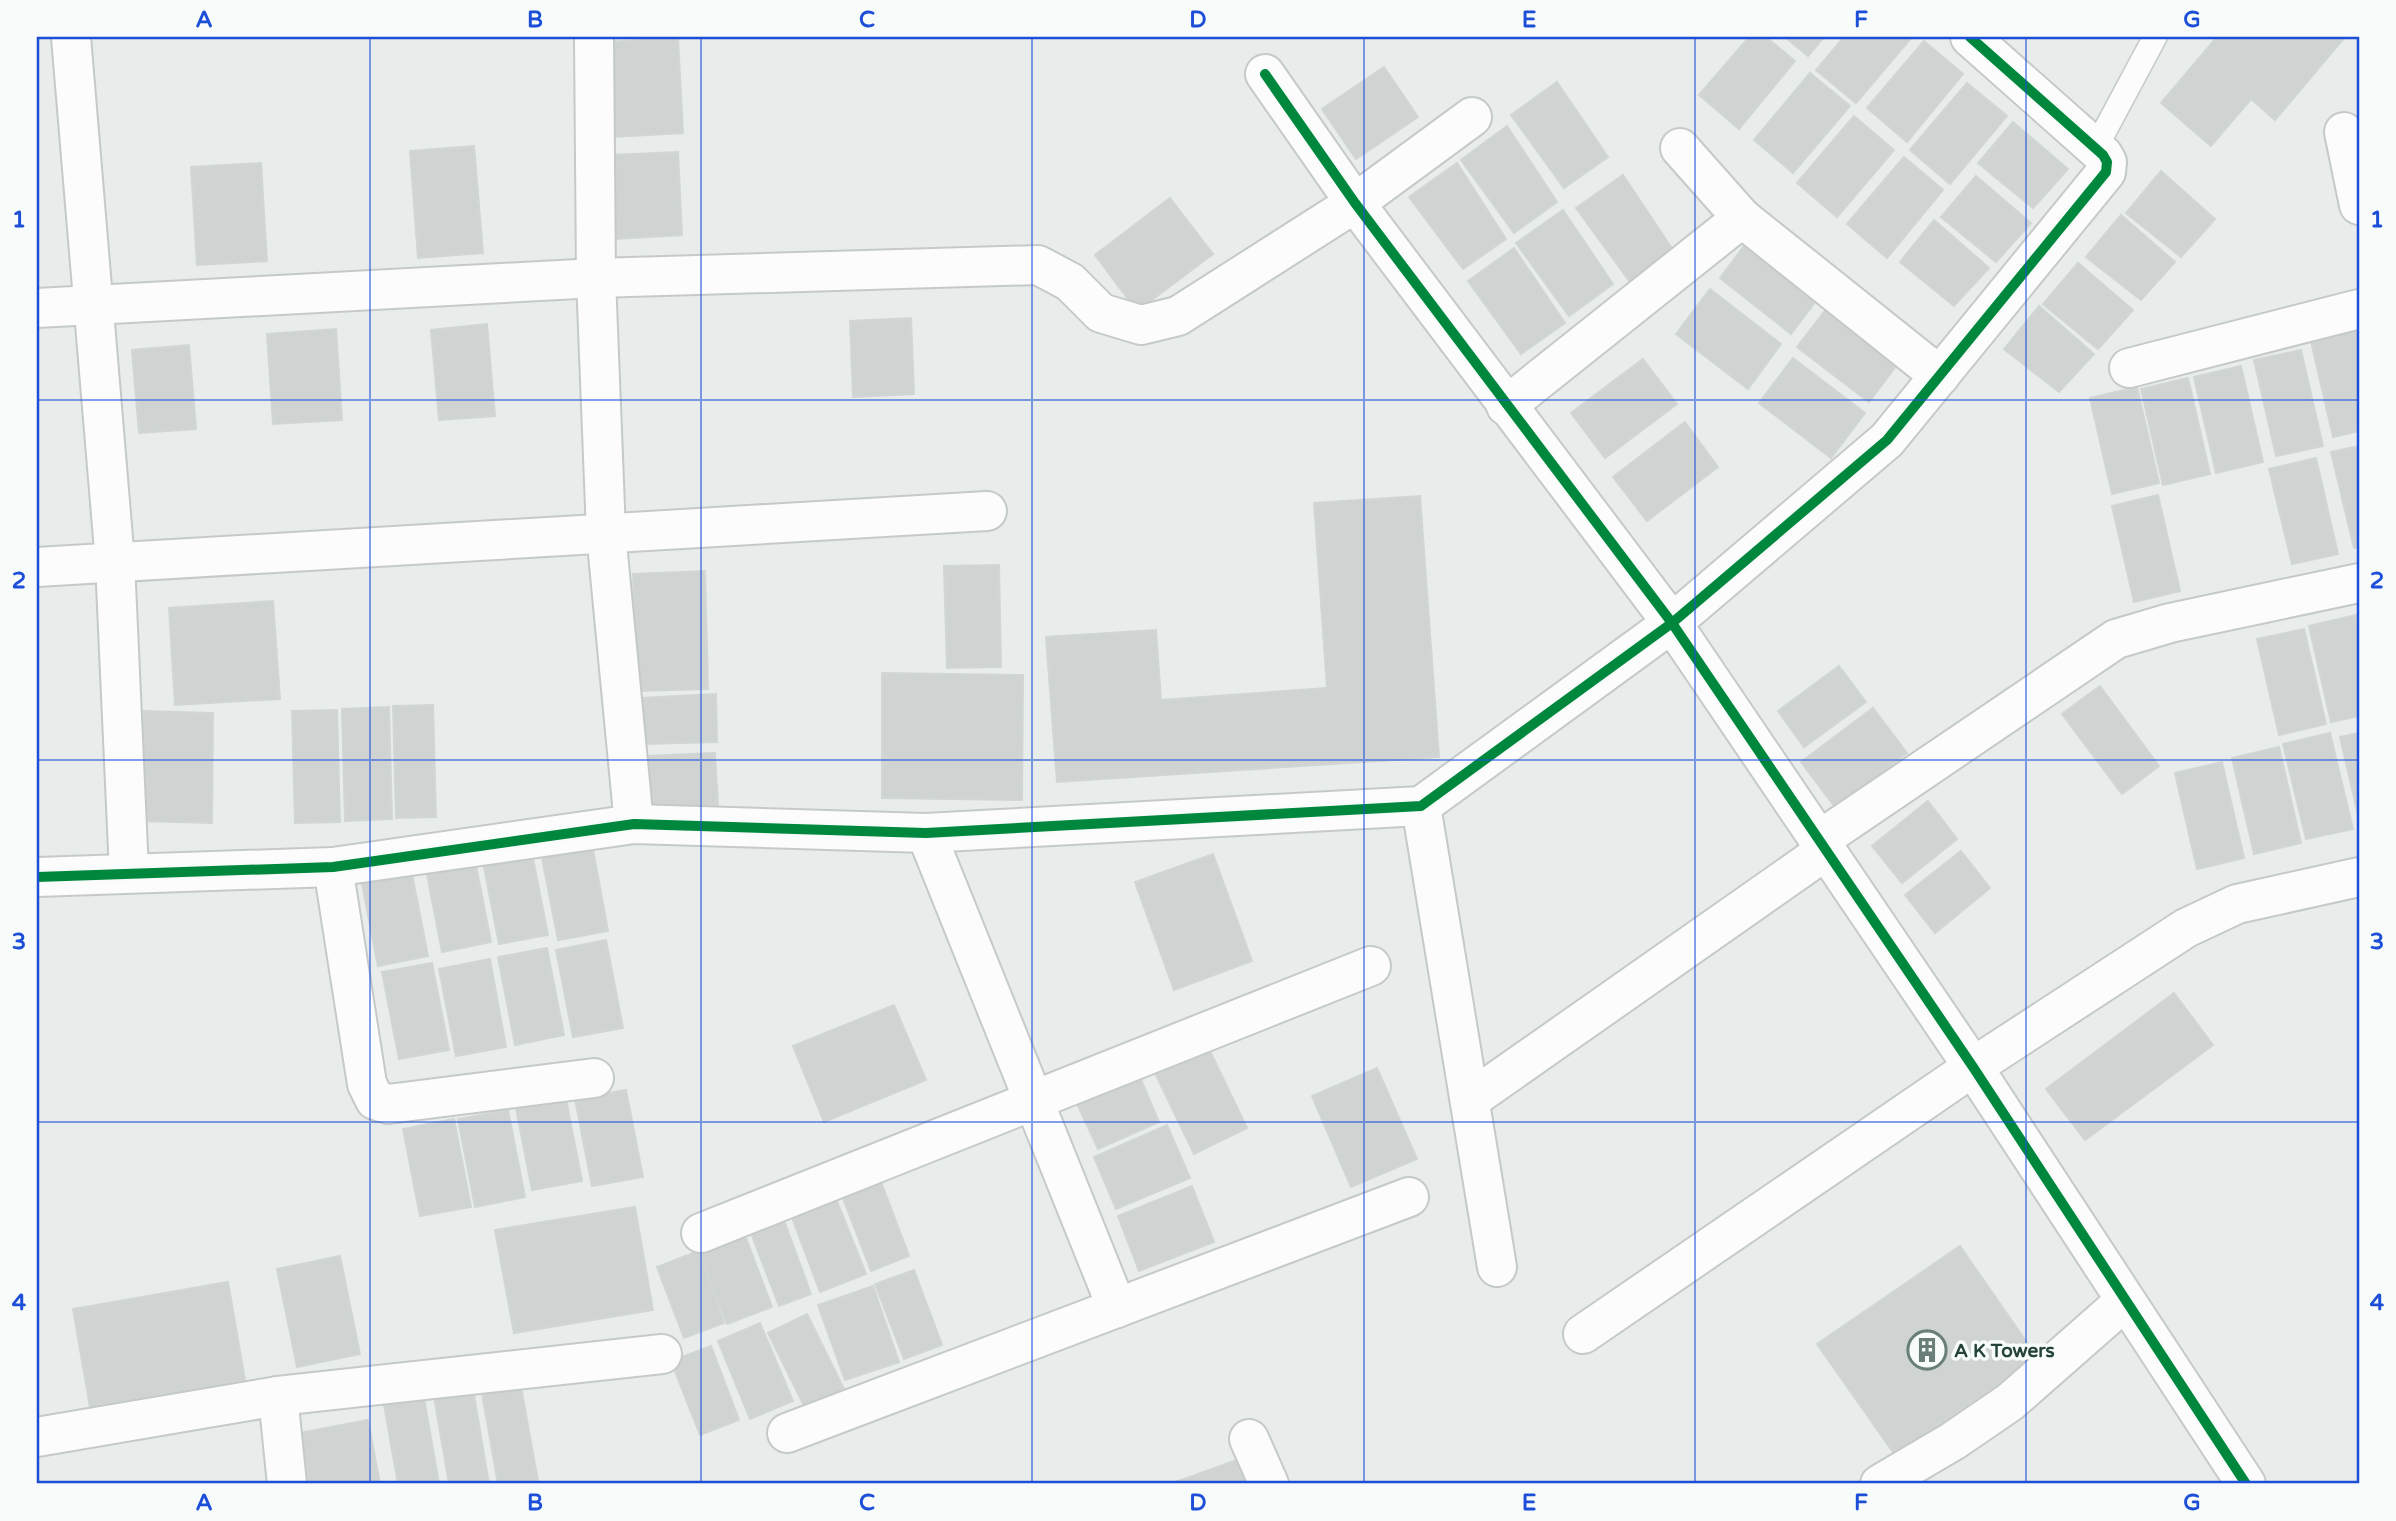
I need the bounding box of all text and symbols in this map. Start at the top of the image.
text: A [195,6,213,34]
text: B [527,6,543,34]
text: C [859,6,875,34]
text: D [1189,6,1207,34]
text: E [1522,6,1536,34]
text: F [1854,6,1868,34]
text: G [2183,6,2201,34]
text: 1 [12,206,26,234]
text: 1 [2370,206,2384,234]
text: 2 [12,567,26,595]
text: 2 [2370,567,2384,595]
text: 3 [12,928,26,956]
text: 3 [2370,928,2384,956]
text: 4 [12,1289,27,1317]
text: 4 [2370,1289,2385,1317]
building icon: A K Towers [1906,1329,1948,1371]
place label: A K Towers [1954,1340,2055,1362]
text: A [195,1489,213,1517]
text: B [527,1489,543,1517]
text: C [859,1489,875,1517]
text: D [1189,1489,1207,1517]
text: E [1522,1489,1536,1517]
text: F [1854,1489,1868,1517]
text: G [2183,1489,2201,1517]

